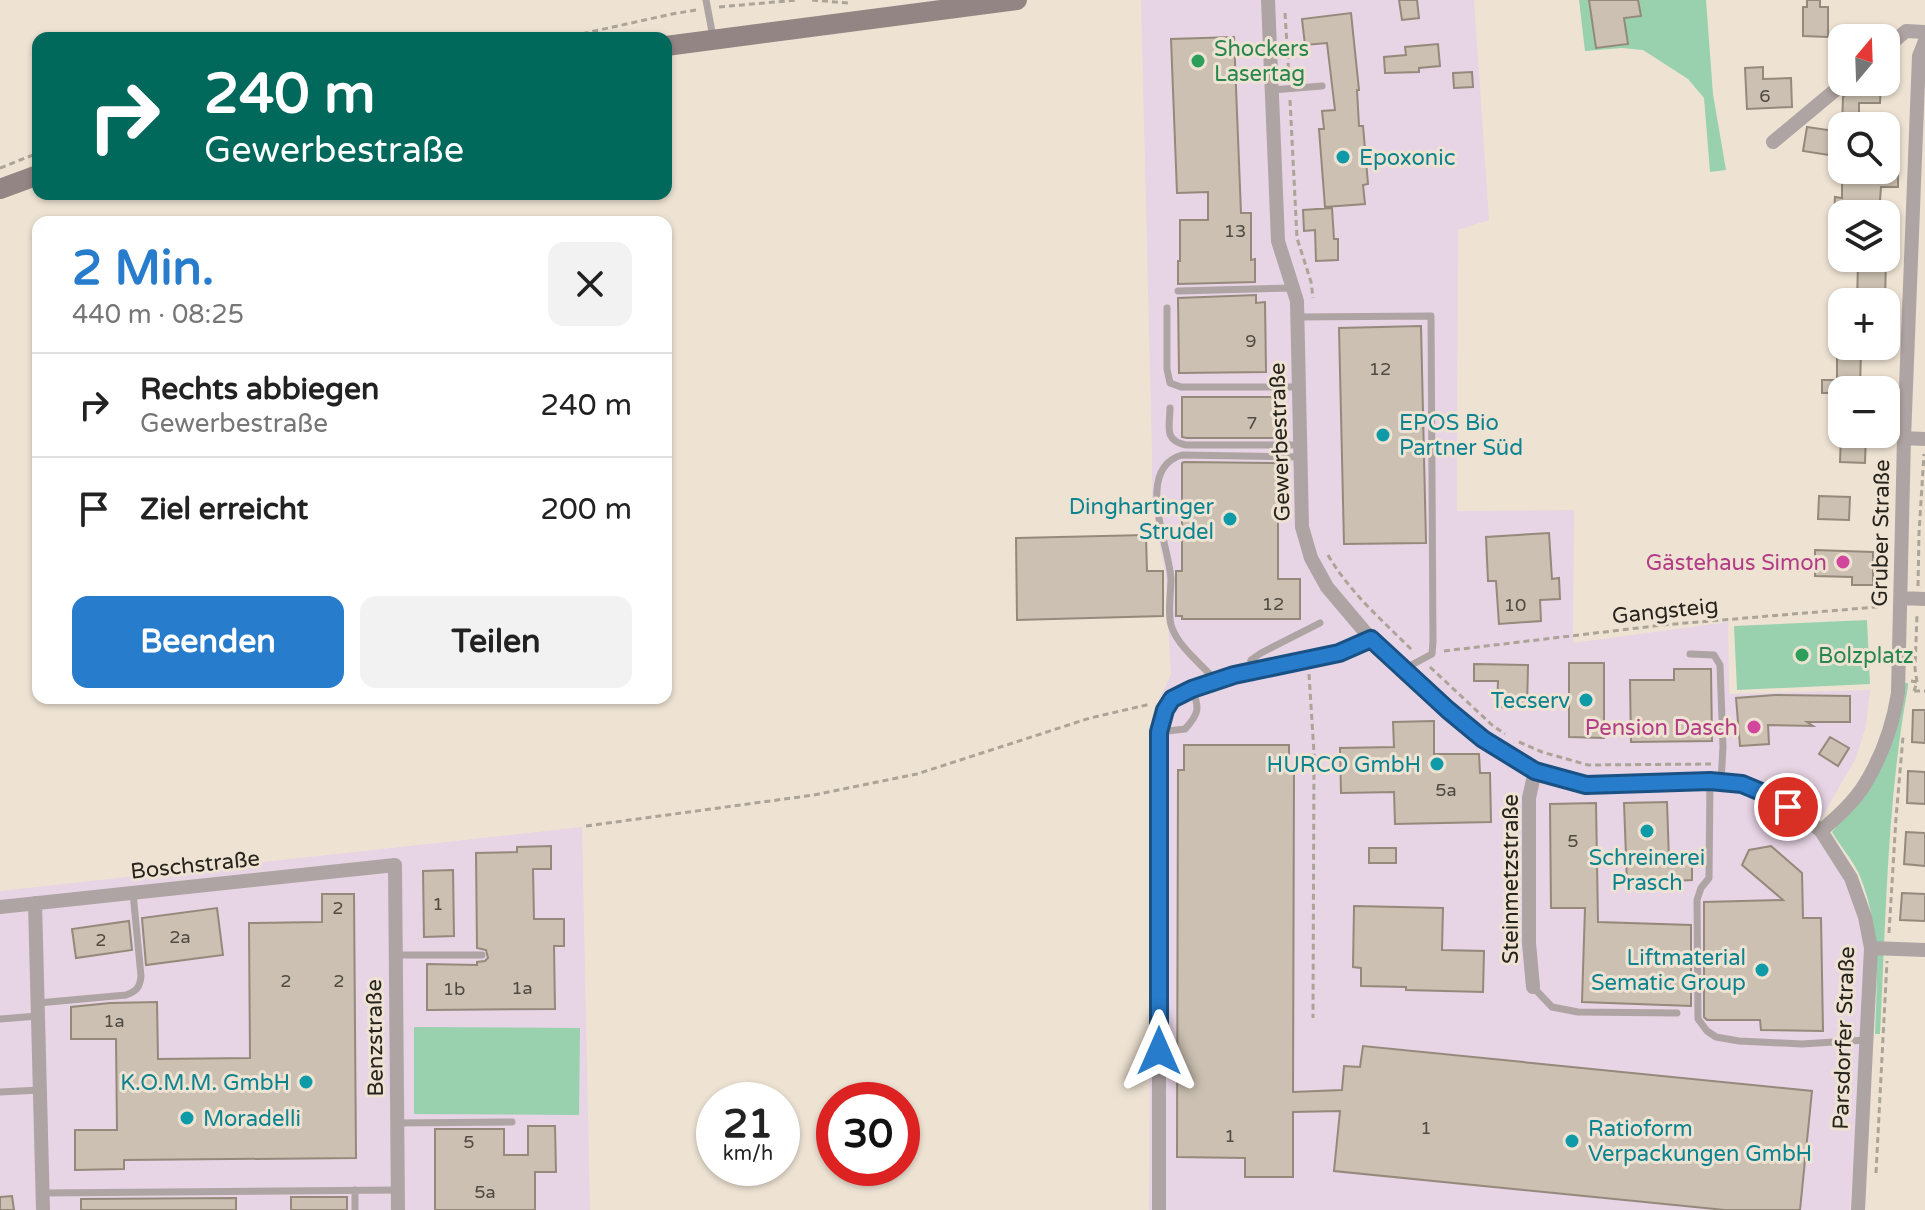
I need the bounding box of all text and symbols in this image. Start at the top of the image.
north arrow [1828,24,1900,96]
map controls [1828,24,1900,448]
place label: Shockers Lasertag [1214,36,1309,87]
marker: Shockers Lasertag [1189,52,1207,70]
text: 240 m [204,61,375,128]
icon: right [72,64,176,168]
house number: 6 [1759,85,1771,107]
button: search [1828,112,1900,184]
text: Gewerbestraße [204,129,464,172]
place label: Epoxonic [1359,145,1455,171]
marker: Epoxonic [1334,148,1352,166]
button: layers [1828,200,1900,272]
house number: 13 [1224,220,1246,242]
text: 2 Min. [72,240,214,298]
button: close [548,242,632,326]
button: + [1828,288,1900,360]
text: 440 m · 08:25 [72,299,244,330]
house number: 9 [1245,330,1257,352]
house number: 12 [1369,358,1391,380]
street label: Gewerbestraße [1264,362,1296,522]
text: Rechts abbiegen [140,371,379,408]
button: − [1828,376,1900,448]
icon: right [72,383,116,427]
text: 240 m [540,387,632,424]
text: Gewerbestraße [140,408,328,439]
place label: EPOS Bio Partner Süd [1399,410,1523,461]
house number: 7 [1246,412,1258,434]
marker: EPOS Bio Partner Süd [1374,426,1392,444]
street label: Gruber Straße [1867,459,1895,607]
icon: arrive [72,487,116,531]
text: Ziel erreicht [140,491,308,528]
text: 200 m [540,491,632,528]
place label: Dinghartinger Strudel [1069,494,1215,545]
marker: Dinghartinger Strudel [1221,510,1239,528]
place label: Gästehaus Simon [1646,550,1827,576]
marker: Gästehaus Simon [1834,553,1852,571]
street label: Gangsteig [1611,592,1720,630]
house number: 12 [1262,593,1284,615]
house number: 10 [1504,594,1526,616]
button: Beenden [72,596,344,688]
button: Teilen [360,596,632,688]
place label: Bolzplatz [1818,643,1914,669]
marker: Bolzplatz [1793,646,1811,664]
place label: Tecserv [1491,688,1570,714]
marker: Tecserv [1577,691,1595,709]
place label: Pension Dasch [1585,715,1738,741]
marker: Pension Dasch [1745,718,1763,736]
place label: HURCO GmbH [1267,752,1421,778]
marker: HURCO GmbH [1428,755,1446,773]
pin [1754,773,1822,841]
house number: 5a [1435,779,1457,801]
icon: arrive [1766,785,1810,829]
street label: Steinmetzstraße [1498,794,1524,964]
marker: Schreinerei Prasch [1638,822,1656,840]
house number: 5 [1567,830,1579,852]
street label: Boschstraße [129,845,261,885]
place label: Schreinerei Prasch [1589,845,1705,896]
house number: 1 [432,893,444,915]
house number: 2 [332,897,344,919]
house number: 2a [169,926,191,948]
house number: 2 [95,929,107,951]
place label: Liftmaterial Sematic Group [1591,945,1746,996]
street label: Parsdorfer Straße [1828,946,1860,1130]
marker: Liftmaterial Sematic Group [1753,961,1771,979]
house number: 2 [280,970,292,992]
house number: 2 [333,970,345,992]
house number: 1a [511,977,533,999]
house number: 1b [443,978,465,1000]
street label: Benzstraße [361,979,389,1097]
position arrow [1117,1009,1201,1093]
house number: 1a [103,1010,125,1032]
place label: K.O.M.M. GmbH [120,1070,290,1096]
marker: K.O.M.M. GmbH [297,1073,315,1091]
speed limit sign: 30 [816,1082,920,1186]
text: 21 [723,1100,773,1148]
place label: Moradelli [203,1106,301,1132]
marker: Moradelli [178,1109,196,1127]
place label: Ratioform Verpackungen GmbH [1588,1116,1812,1167]
house number: 1 [1420,1117,1432,1139]
house number: 1 [1224,1125,1236,1147]
house number: 5 [463,1131,475,1153]
marker: Ratioform Verpackungen GmbH [1563,1132,1581,1150]
text: km/h [723,1142,773,1166]
house number: 5a [474,1181,496,1203]

